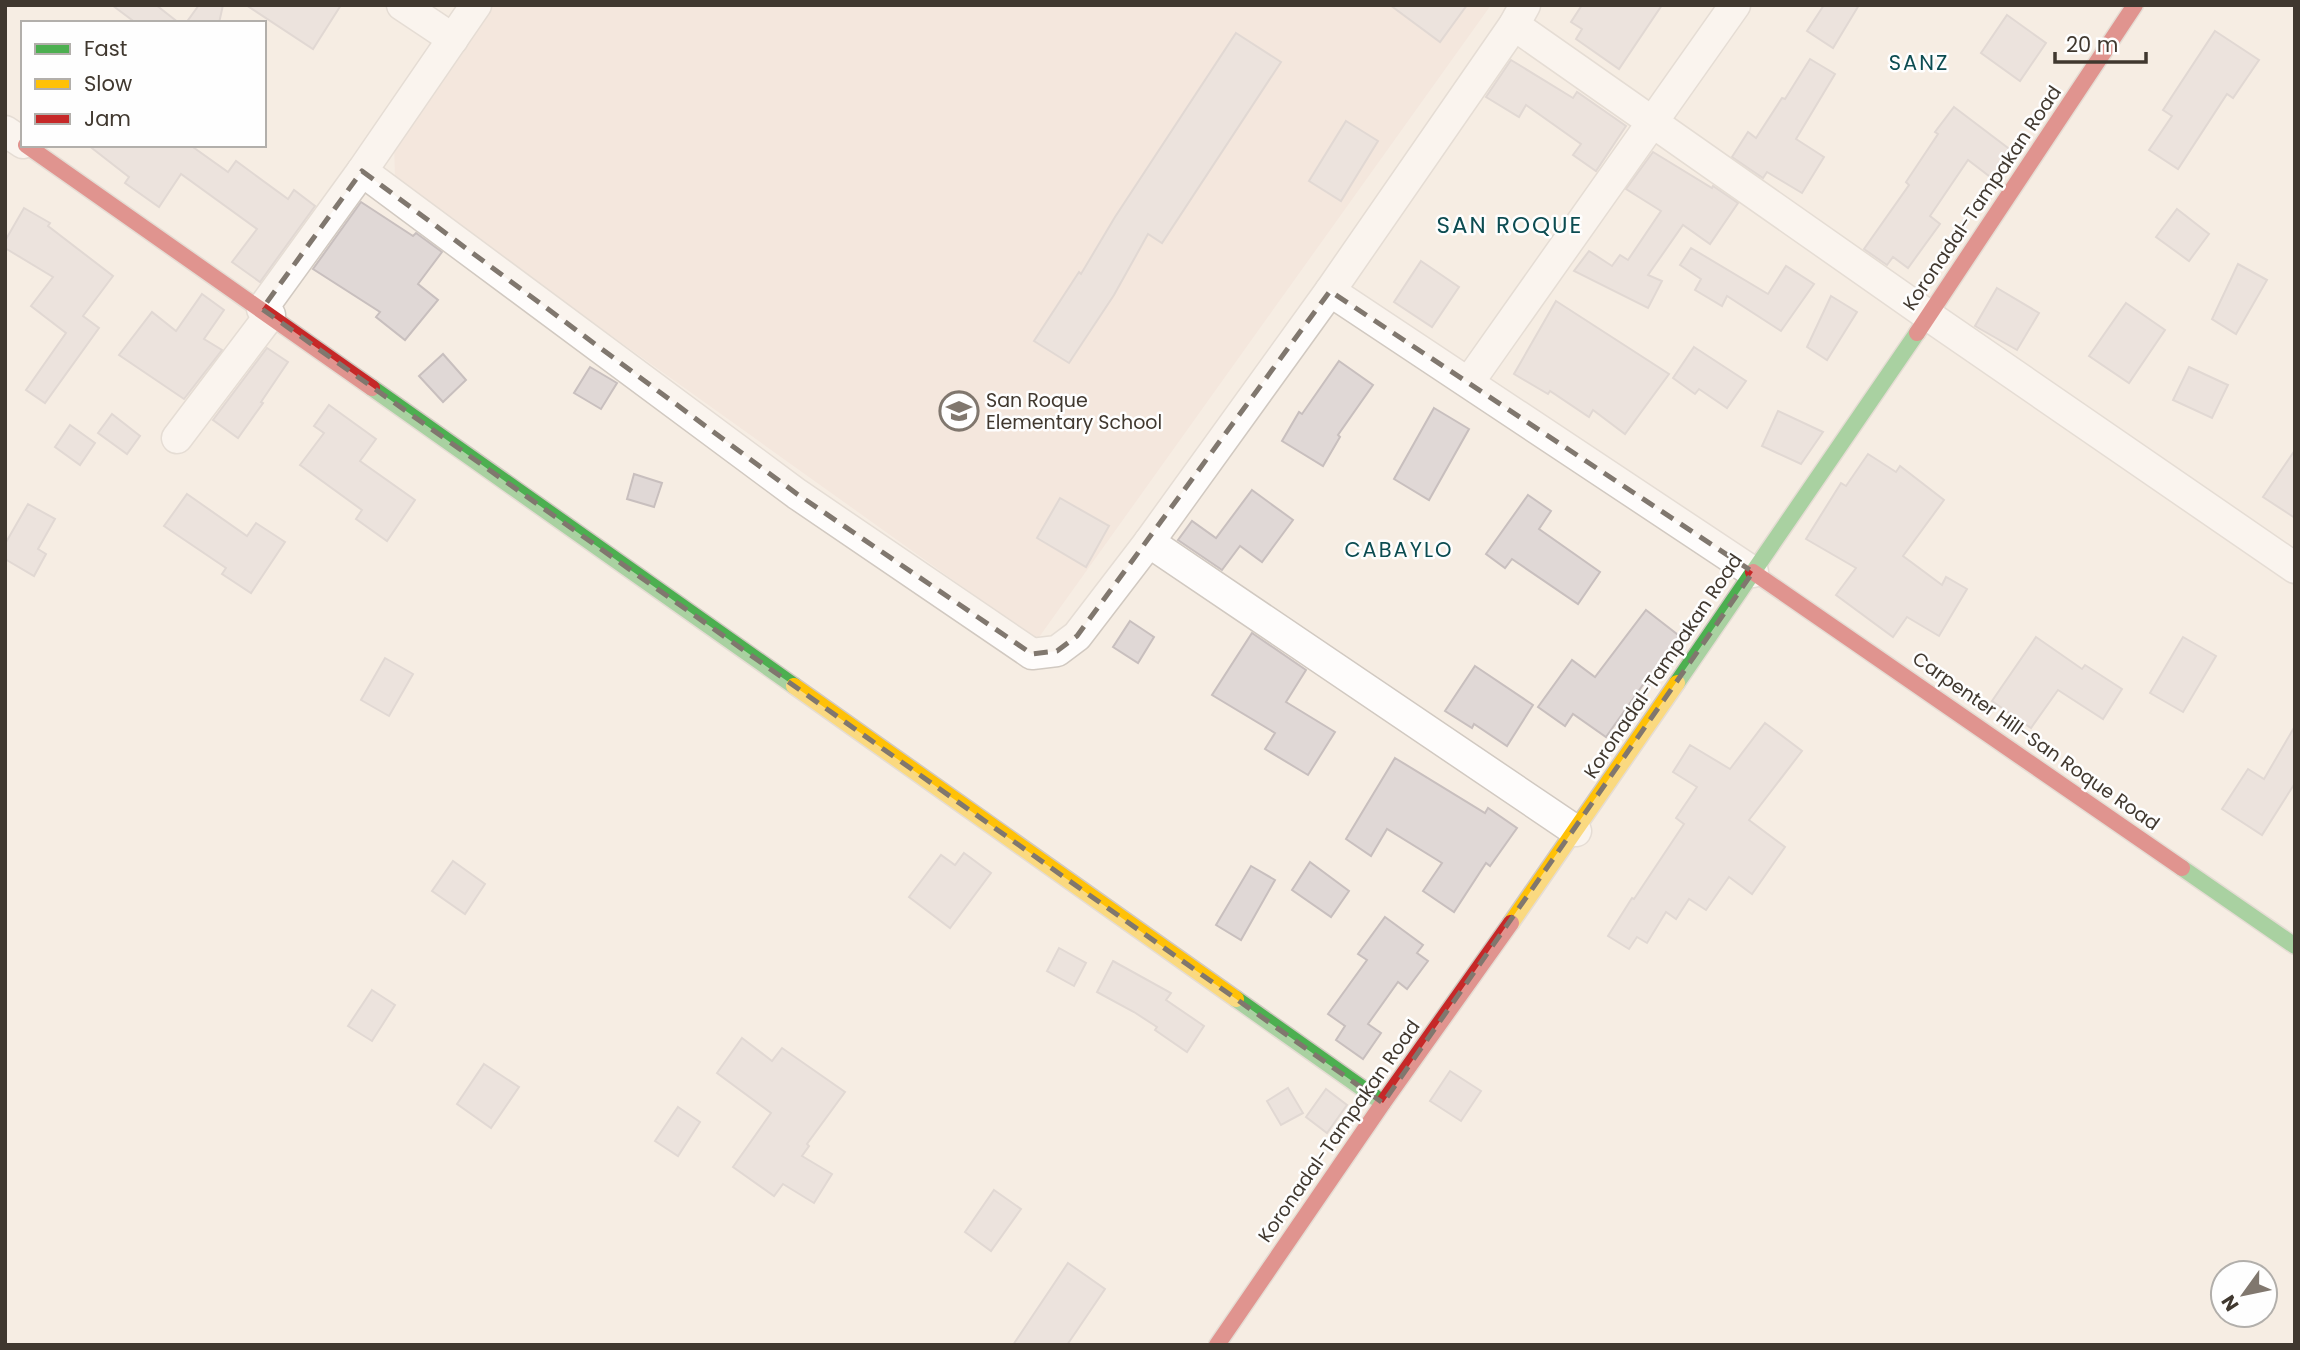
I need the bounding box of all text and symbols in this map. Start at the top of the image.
legend [21,21,266,147]
scale bar [2055,21,2146,65]
text: 20 m [2066,30,2119,59]
text: Fast [84,34,127,63]
district label: SANZ [1889,48,1949,77]
text: Slow [84,69,132,98]
street label: Koronadal-Tampakan Road [1896,80,2068,316]
text: Jam [84,104,131,133]
district label: SAN ROQUE [1437,209,1583,241]
place label: San Roque Elementary School [986,387,1162,436]
school or university icon: San Roque Elementary School [938,390,980,432]
district label: CABAYLO [1344,535,1454,564]
street label: Koronadal-Tampakan Road [1577,548,1749,784]
street label: Carpenter Hill-San Roque Road [1907,645,2165,837]
street label: Koronadal-Tampakan Road [1252,1014,1426,1248]
north arrow [2209,1259,2279,1329]
text: N [2215,1290,2245,1316]

